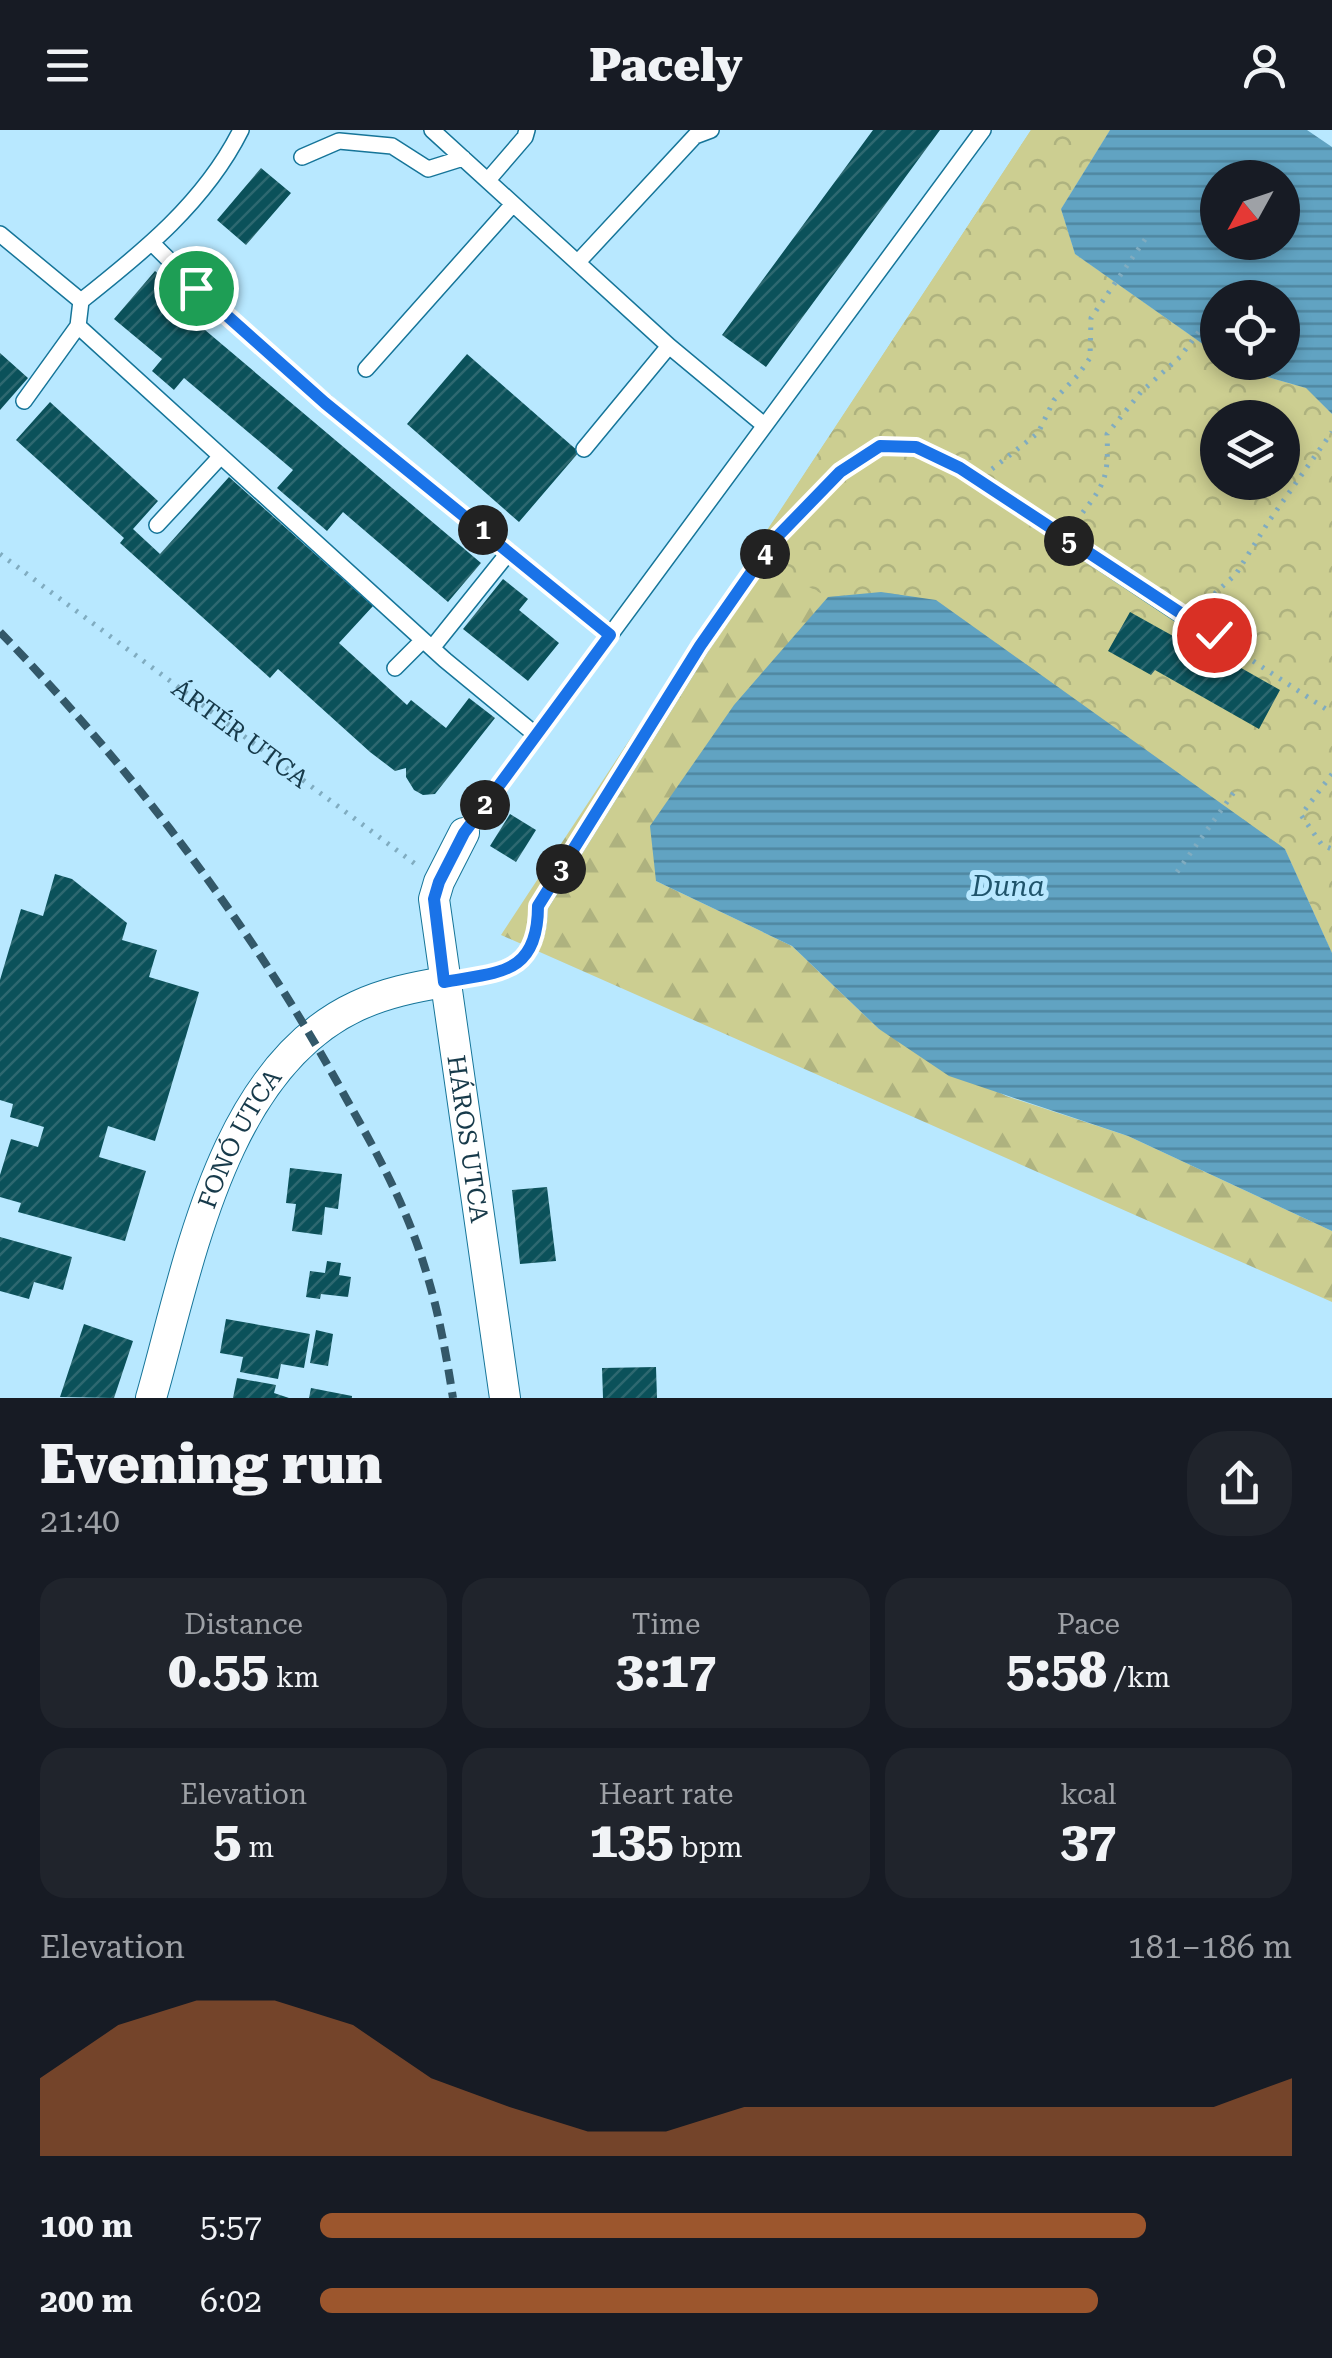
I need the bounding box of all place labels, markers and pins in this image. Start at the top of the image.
pin [154,246,239,331]
pin: 1 [458,505,508,555]
pin: 5 [1044,516,1094,566]
pin: 4 [740,529,790,579]
pin [1172,593,1257,678]
pin: 2 [460,780,510,830]
pin: 3 [536,844,586,894]

